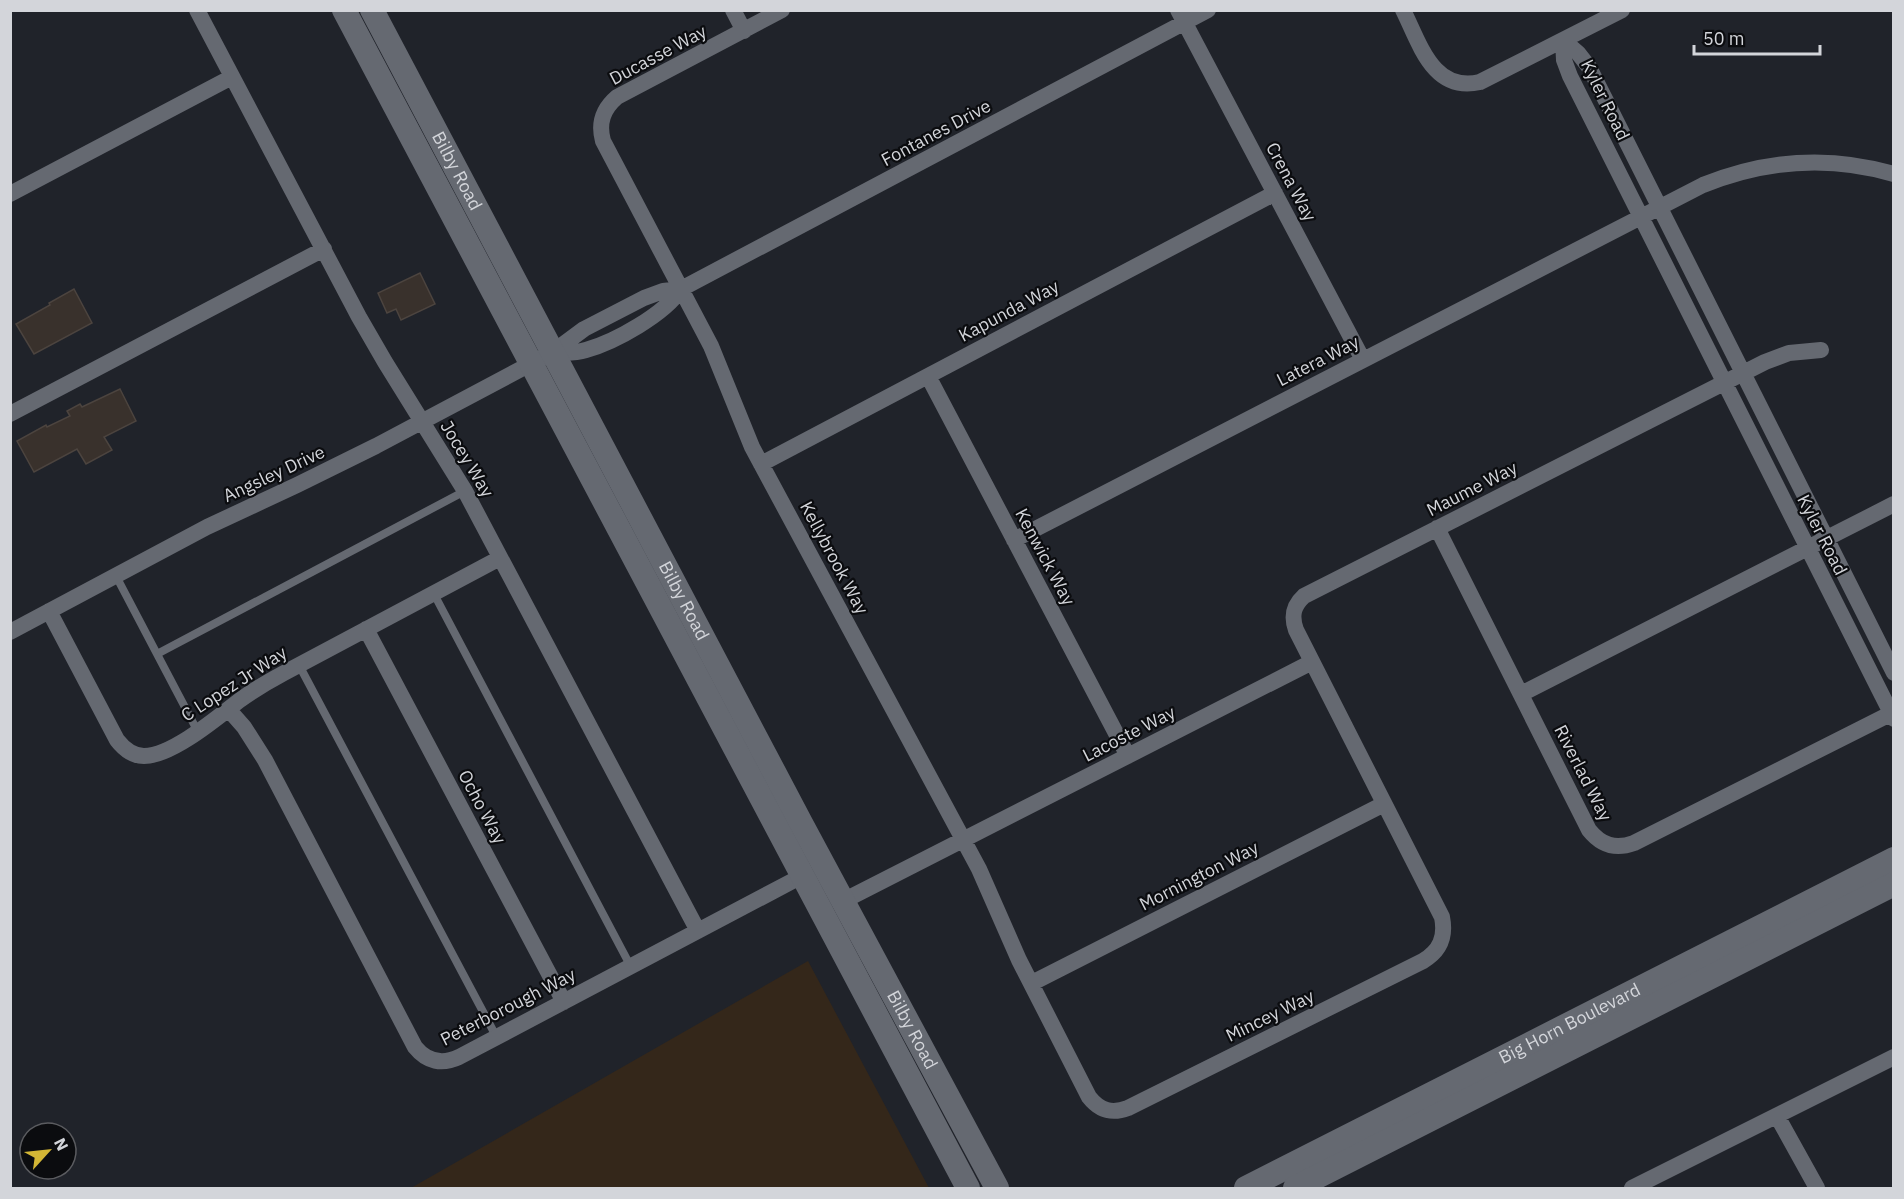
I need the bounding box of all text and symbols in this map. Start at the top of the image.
scale bar [1694,18,1820,56]
street label: Ducasse Way [605,19,710,90]
text: 50 m [1703,27,1745,50]
street label: Kyler Road [1576,56,1635,144]
street label: Fontanes Drive [877,94,995,171]
street label: Bilby Road [427,127,488,214]
street label: Crena Way [1261,138,1322,225]
street label: Kapunda Way [955,275,1063,347]
street label: Latera Way [1273,330,1363,391]
street label: Jocey Way [436,416,499,501]
street label: Angsley Drive [219,440,328,507]
street label: Maume Way [1423,456,1521,521]
street label: Kyler Road [1792,491,1852,579]
street label: Kellybrook Way [795,497,874,618]
street label: Kenwick Way [1010,504,1081,609]
street label: Bilby Road [654,557,714,644]
street label: C Lopez Jr Way [176,641,291,726]
street label: Lacoste Way [1079,700,1179,767]
street label: Riverlad Way [1549,721,1617,825]
street label: Ocho Way [453,766,512,848]
street label: Mornington Way [1135,836,1262,916]
street label: Peterborough Way [436,963,579,1051]
street label: Big Horn Boulevard [1495,978,1644,1069]
street label: Mincey Way [1222,984,1318,1047]
street label: Bilby Road [882,986,943,1073]
north arrow [18,1121,78,1181]
text: N [50,1134,73,1154]

